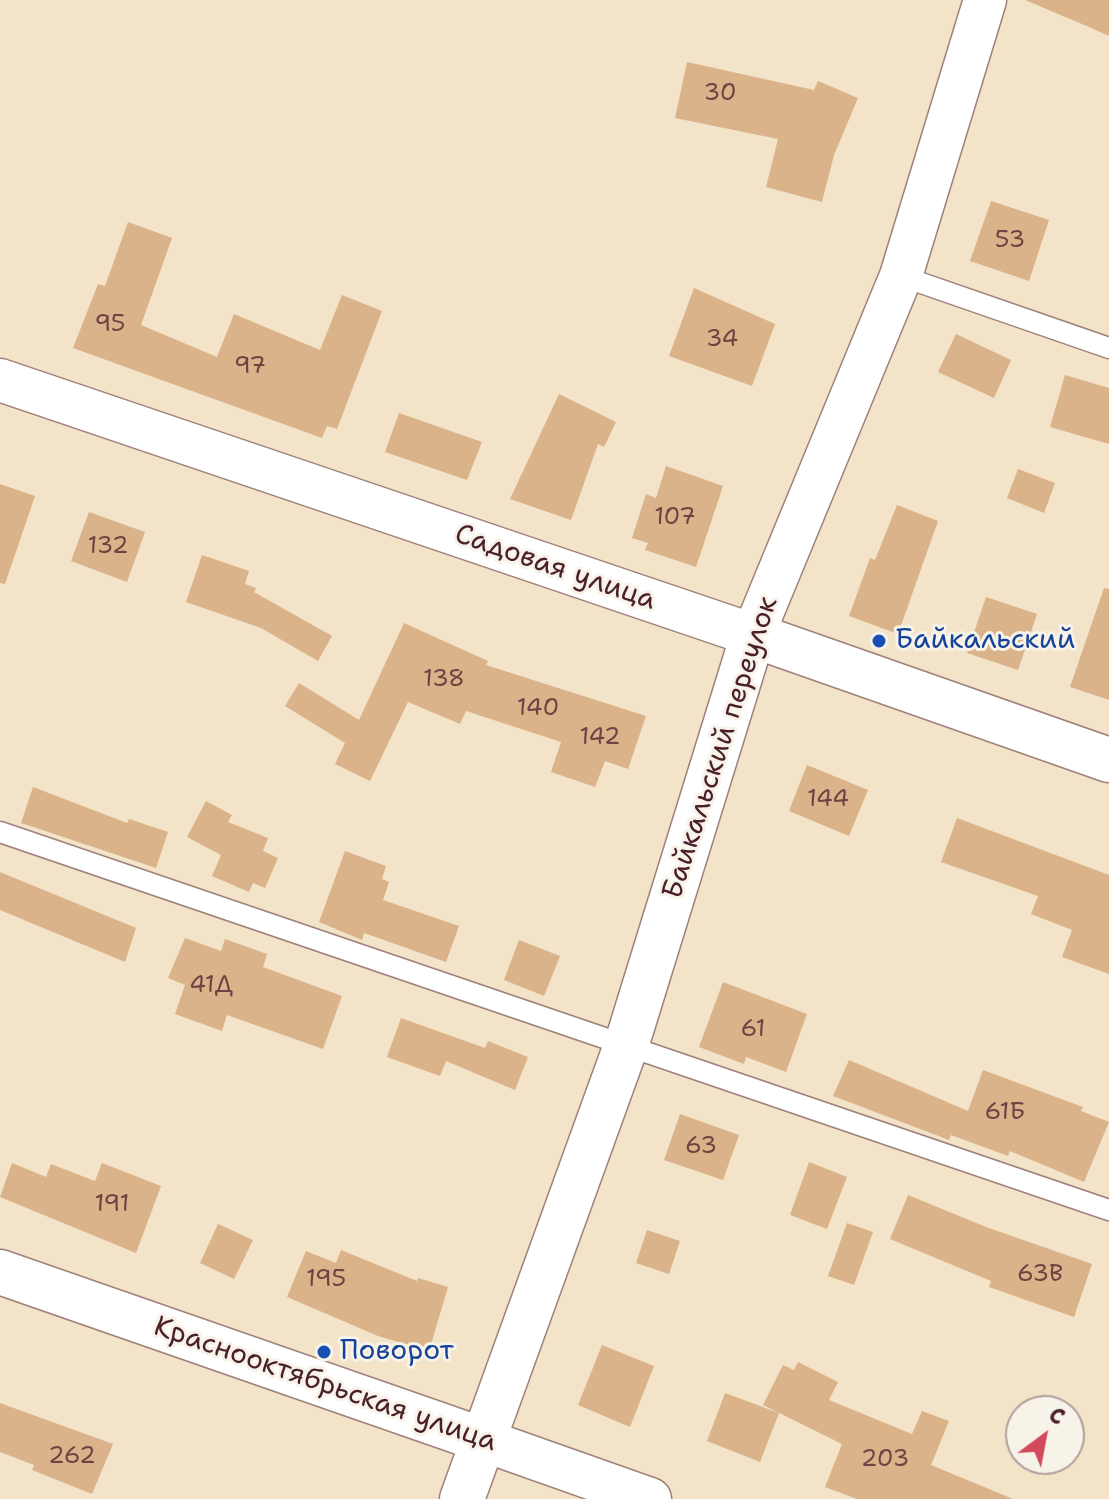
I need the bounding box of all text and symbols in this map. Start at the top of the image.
house number: 30 [703,80,737,108]
house number: 53 [995,227,1025,255]
house number: 95 [94,311,126,339]
house number: 34 [706,326,738,354]
house number: 97 [234,353,266,381]
house number: 107 [654,504,696,532]
street label: Садовая улица [450,518,660,618]
house number: 132 [88,533,128,561]
street label: Байкальский переулок [656,593,786,903]
place label: Байкальский [895,624,1075,658]
marker: Байкальский [870,632,888,650]
house number: 138 [423,666,465,694]
house number: 140 [517,695,559,723]
house number: 142 [580,724,620,752]
house number: 144 [807,786,849,814]
house number: 41Д [189,972,233,1000]
house number: 61 [741,1016,765,1044]
house number: 61Б [985,1099,1025,1127]
house number: 63 [685,1133,717,1161]
house number: 191 [94,1191,130,1219]
house number: 63В [1017,1261,1063,1289]
house number: 195 [306,1266,346,1294]
street label: Краснооктябрьская улица [149,1310,501,1460]
place label: Поворот [340,1335,454,1369]
marker: Поворот [315,1343,333,1361]
north arrow [1005,1395,1085,1475]
text: С [1044,1400,1070,1432]
house number: 262 [48,1443,96,1471]
house number: 203 [861,1446,909,1474]

